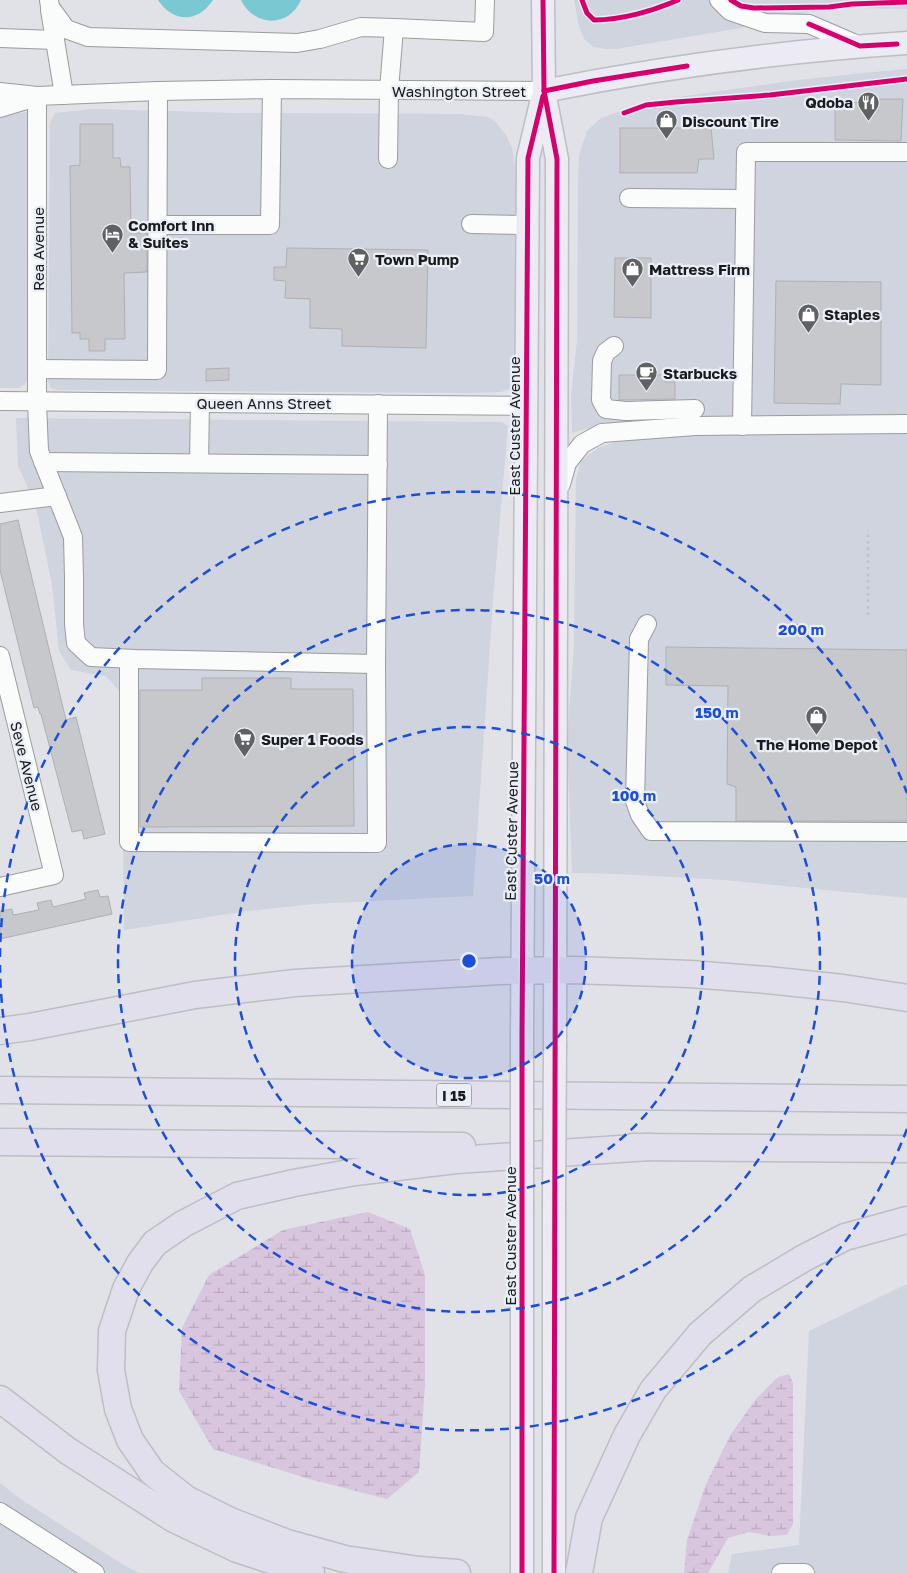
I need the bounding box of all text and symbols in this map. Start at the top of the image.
street label: Washington Street [392,82,526,100]
restaurant icon: Qdoba [857,90,881,121]
place label: Qdoba [805,93,853,111]
shop icon: Discount Tire [654,109,678,140]
place label: Discount Tire [682,112,779,130]
street label: Rea Avenue [29,207,47,291]
place label: Comfort Inn & Suites [128,216,214,251]
hotel icon: Comfort Inn & Suites [100,222,124,253]
supermarket icon: Town Pump [347,247,371,278]
place label: Town Pump [375,250,459,268]
shop icon: Mattress Firm [621,257,645,288]
place label: Mattress Firm [649,260,750,278]
shop icon: Staples [796,302,820,333]
place label: Staples [824,305,880,323]
street label: East Custer Avenue [505,356,523,496]
cafe icon: Starbucks [635,361,659,392]
place label: Starbucks [663,364,737,382]
street label: Queen Anns Street [196,394,332,412]
text: 200 m [778,620,824,638]
text: 150 m [695,703,739,721]
shop icon: The Home Depot [805,704,829,735]
street label: Seve Avenue [7,719,47,813]
supermarket icon: Super 1 Foods [233,727,257,758]
place label: Super 1 Foods [261,730,364,748]
place label: The Home Depot [756,735,878,753]
street label: East Custer Avenue [501,761,521,901]
text: 100 m [612,786,656,804]
text: 50 m [534,869,570,887]
centre of rings [460,952,478,970]
road number: I 15 [436,1084,472,1106]
street label: East Custer Avenue [501,1166,519,1306]

